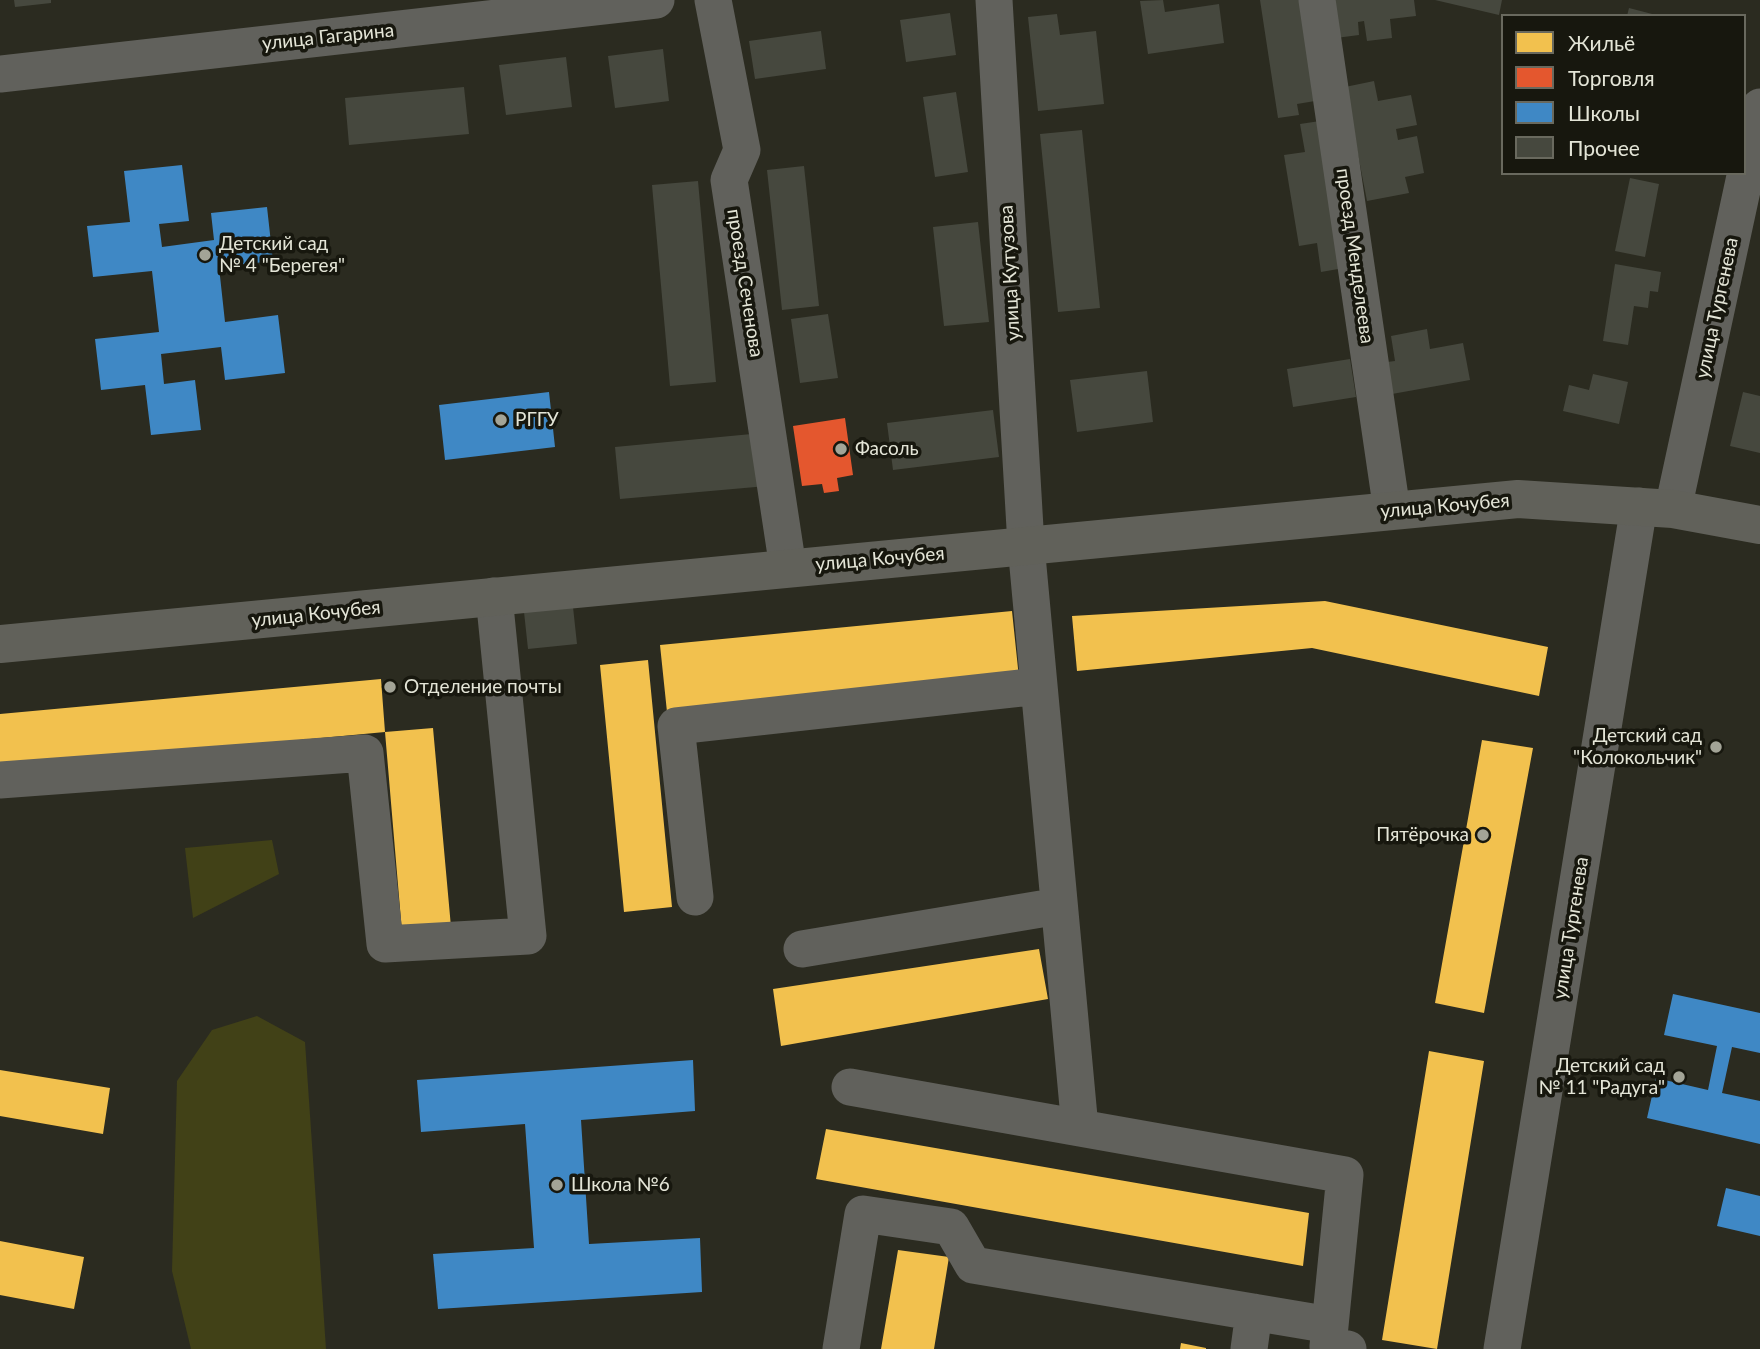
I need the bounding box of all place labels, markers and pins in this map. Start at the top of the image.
place label: Детский сад № 4 "Берегея" [219,233,345,277]
marker: Детский сад № 4 "Берегея" [197,247,213,263]
place label: РГГУ [515,409,559,431]
marker: РГГУ [493,412,509,428]
place label: Фасоль [855,438,919,460]
marker: Фасоль [833,441,849,457]
place label: Отделение почты [404,676,562,698]
marker: Отделение почты [382,679,398,695]
place label: Детский сад "Колокольчик" [1573,725,1702,769]
marker: Детский сад "Колокольчик" [1708,739,1724,755]
place label: Пятёрочка [1376,824,1469,846]
marker: Пятёрочка [1475,827,1491,843]
place label: Детский сад № 11 "Радуга" [1539,1055,1665,1099]
marker: Детский сад № 11 "Радуга" [1671,1069,1687,1085]
place label: Школа №6 [571,1174,670,1196]
marker: Школа №6 [549,1177,565,1193]

